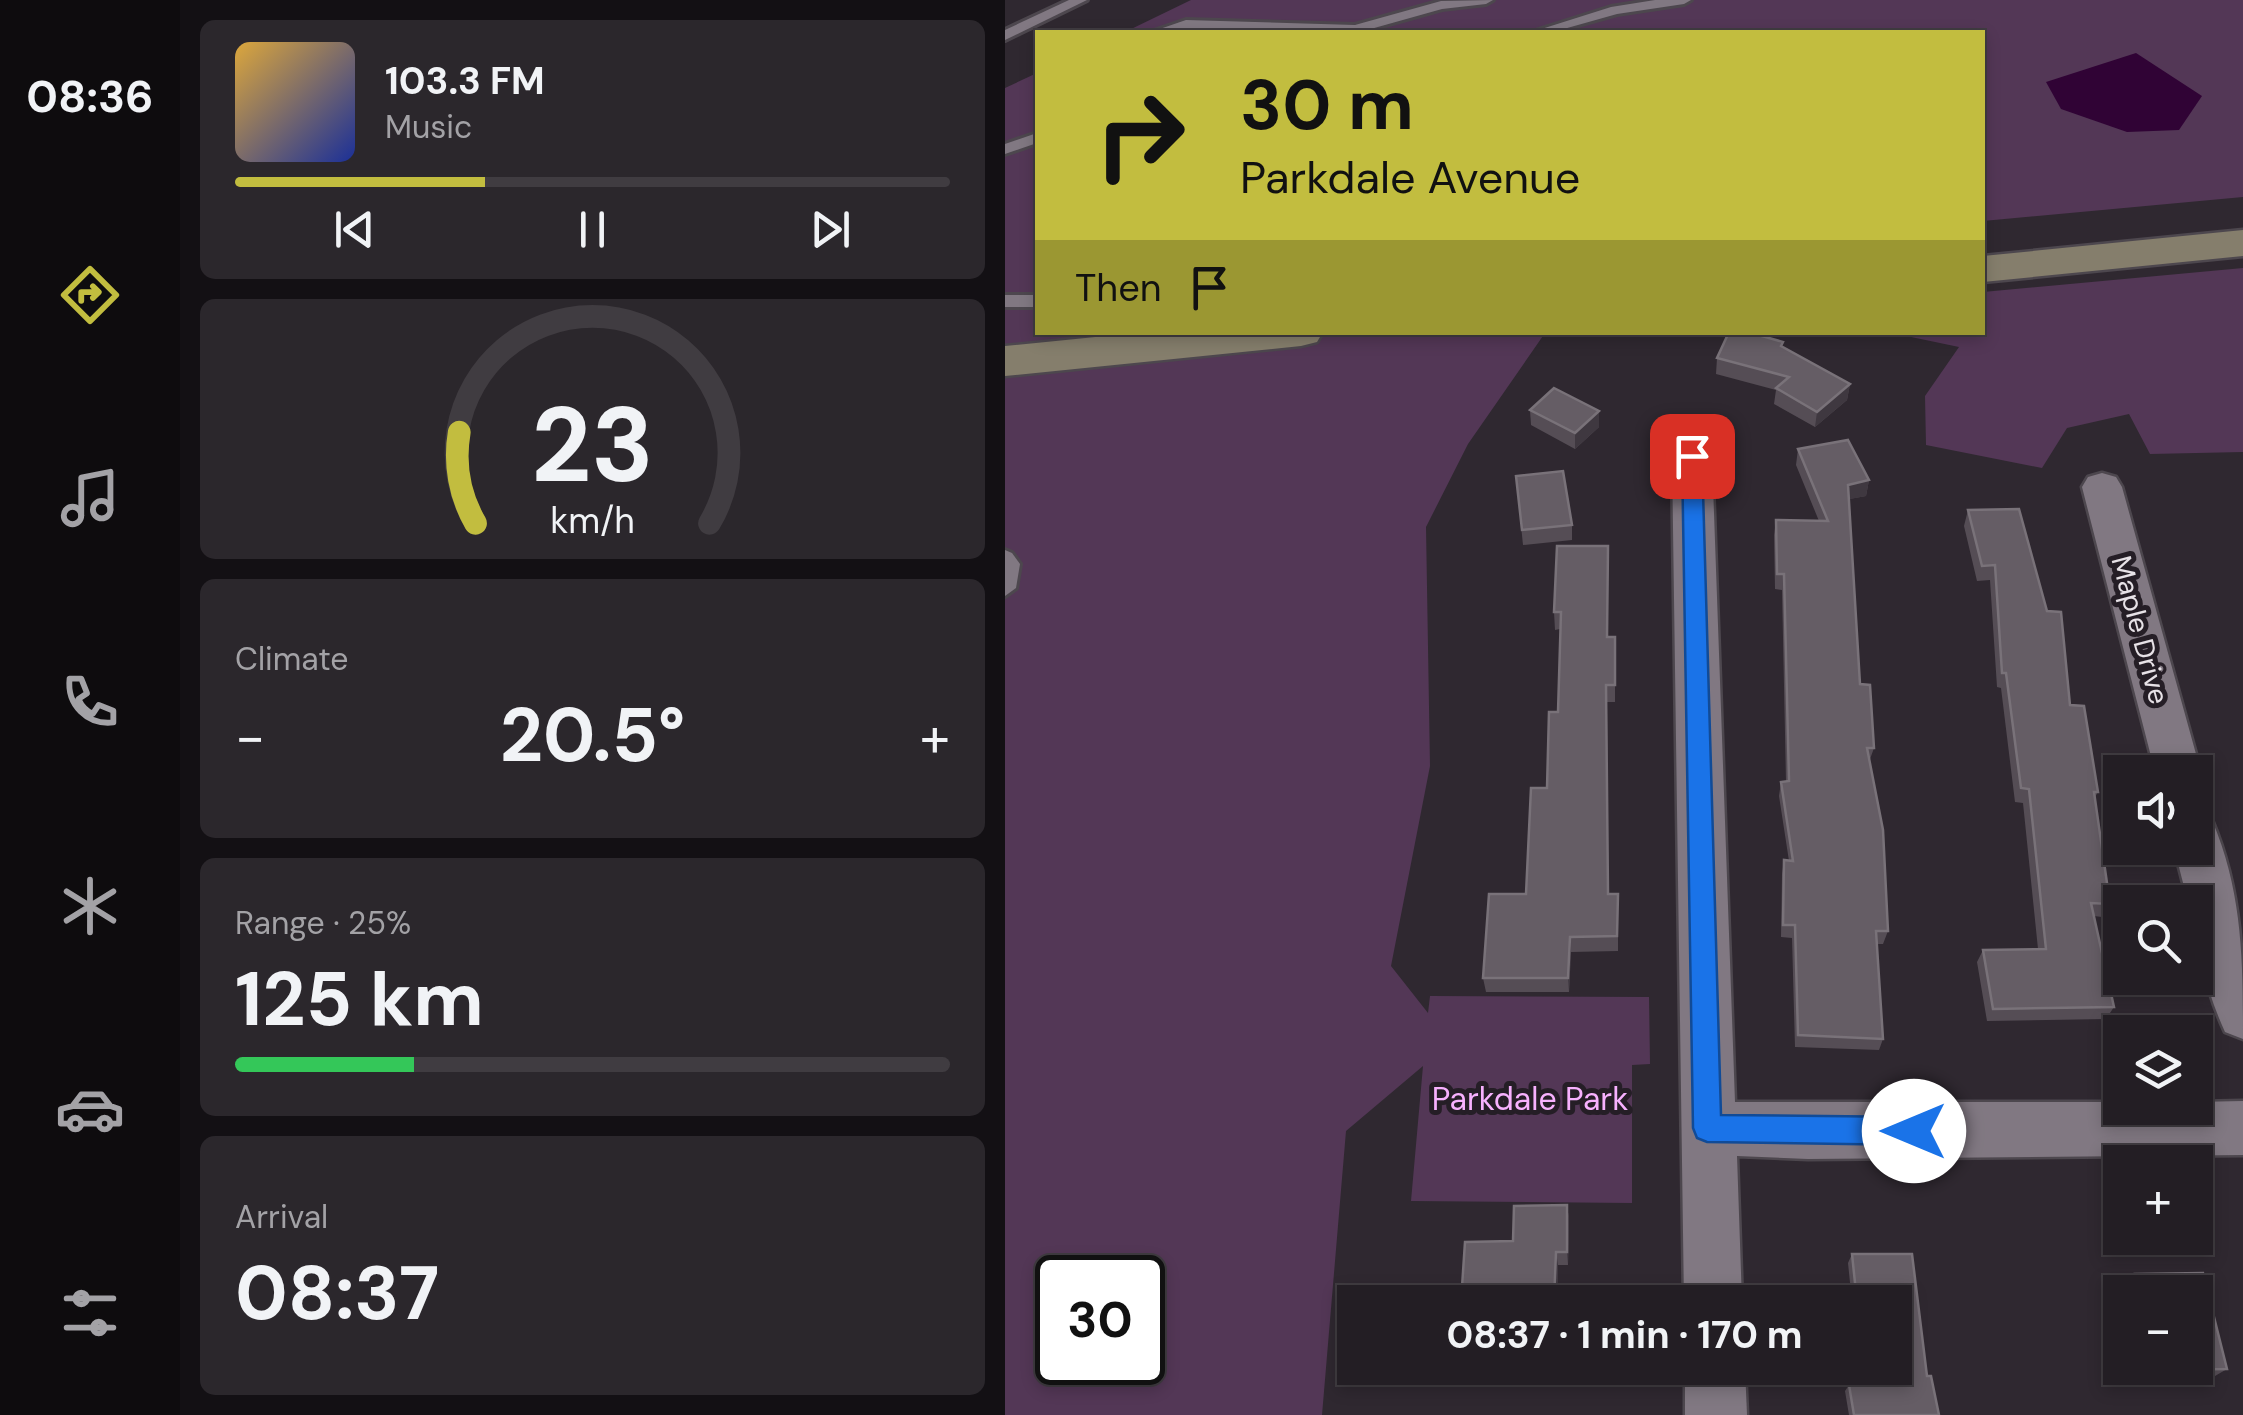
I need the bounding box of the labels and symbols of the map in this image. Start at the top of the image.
pin [1650,414,1735,499]
street label: Maple Drive [2102,552,2178,708]
park label: Parkdale Park [1432,1078,1628,1120]
position arrow [1862,1079,1966,1183]
speed limit sign: 30 [1035,1255,1165,1385]

